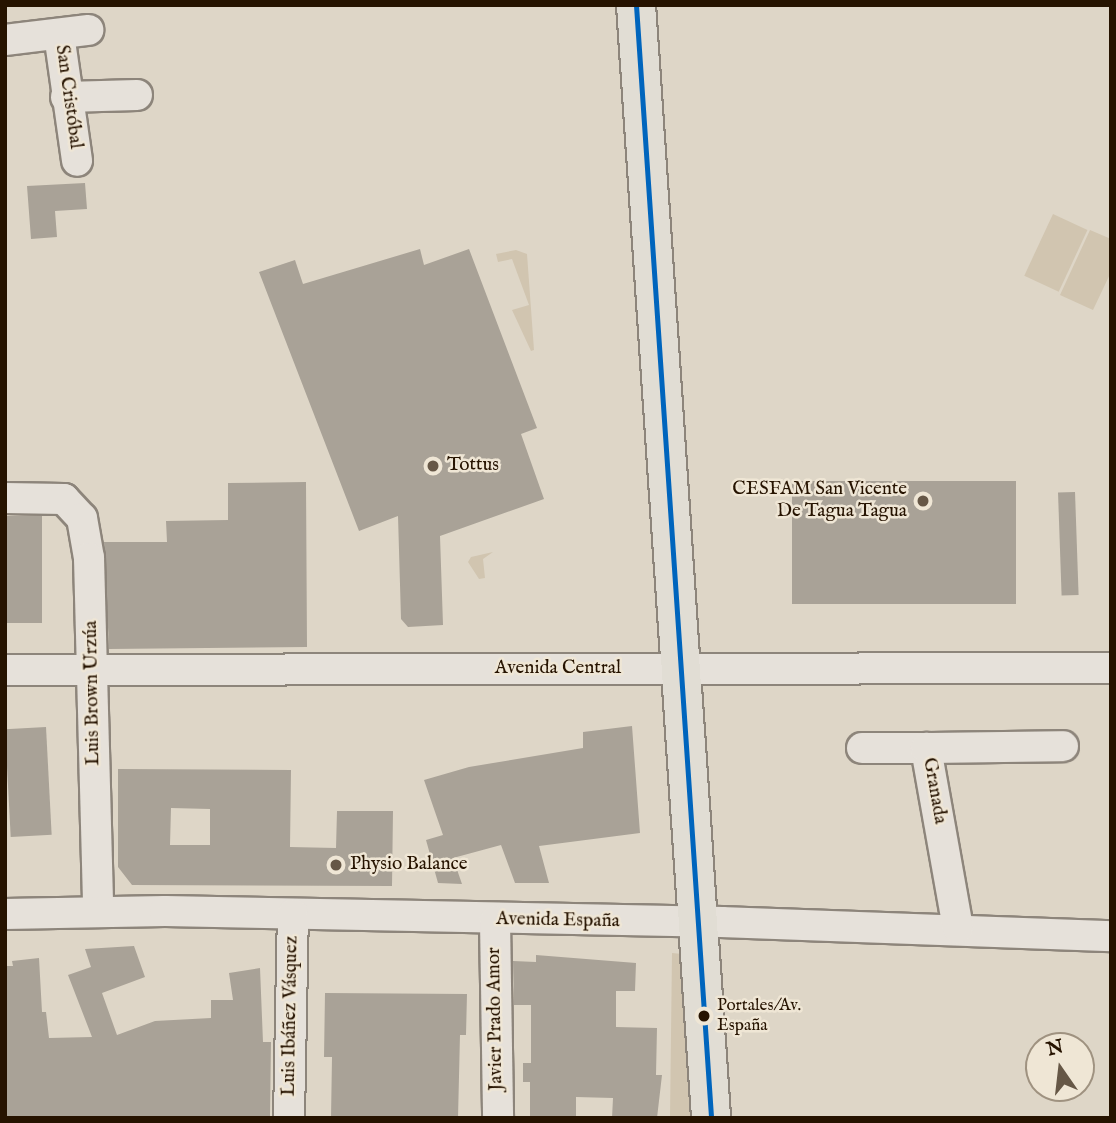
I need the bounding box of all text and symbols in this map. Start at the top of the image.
street label: San Cristóbal [49,44,87,150]
place label: Tottus [447,455,499,477]
marker: Tottus [425,458,441,474]
place label: CESFAM San Vicente De Tagua Tagua [732,479,907,523]
marker: CESFAM San Vicente De Tagua Tagua [913,491,933,511]
street label: Luis Brown Urzúa [80,620,106,766]
street label: Avenida Central [495,658,621,680]
street label: Granada [917,756,951,826]
place label: Physio Balance [350,854,467,876]
marker: Physio Balance [328,857,344,873]
street label: Avenida España [496,909,620,933]
street label: Luis Ibáñez Vásquez [278,936,304,1096]
street label: Javier Prado Amor [483,947,509,1091]
place label: Portales/Av. España [717,996,801,1036]
marker: Portales/Av. España [697,1009,711,1023]
north arrow [1025,1032,1095,1102]
text: N [1045,1035,1066,1062]

